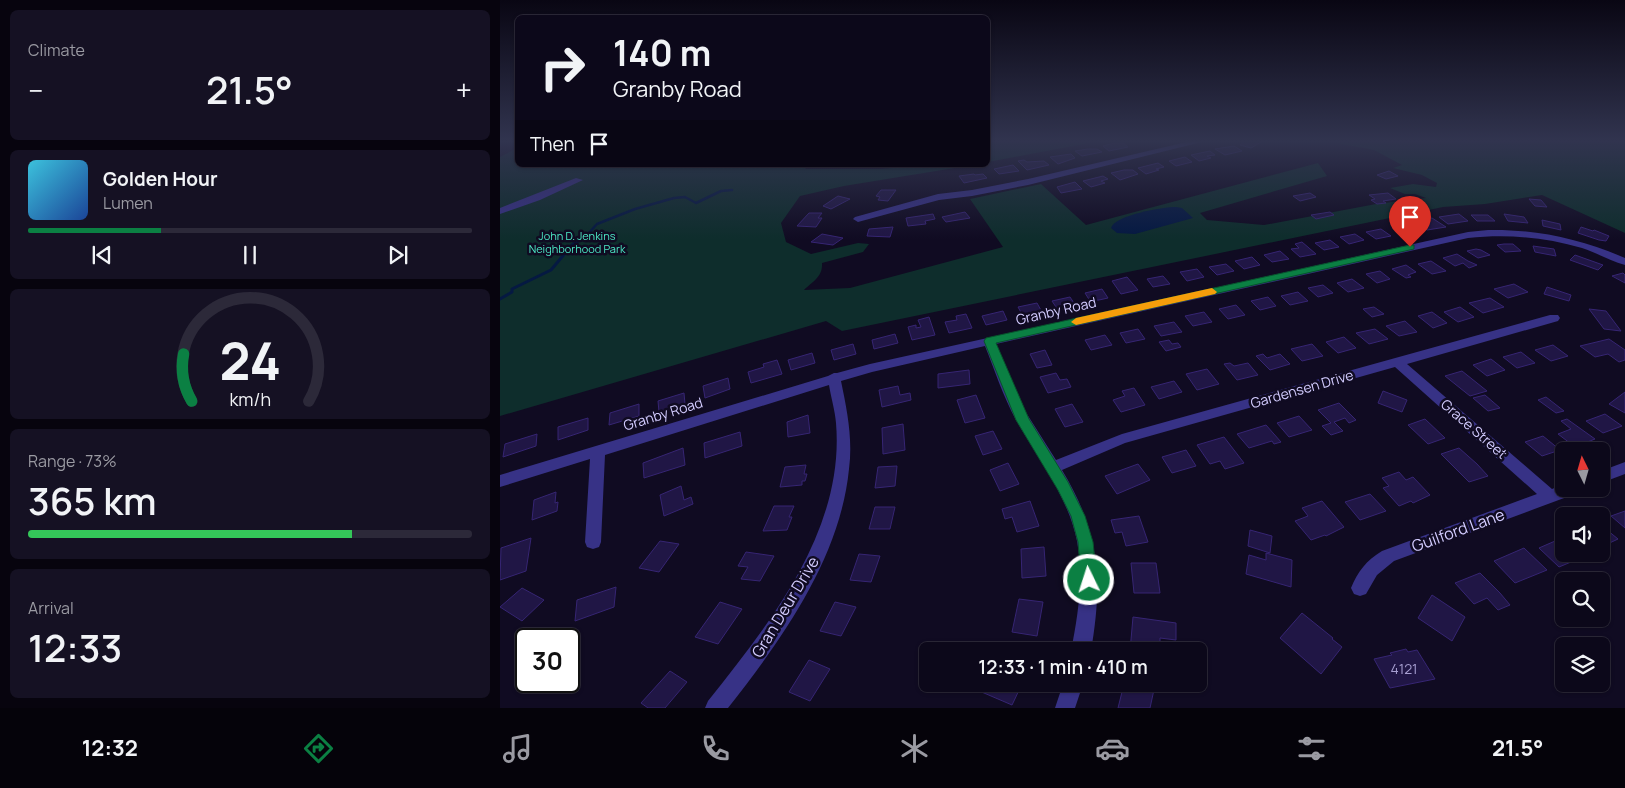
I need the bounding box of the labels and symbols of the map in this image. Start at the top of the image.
pin [1389,196,1431,247]
park label: John D. Jenkins Neighborhood Park [529,228,626,256]
street label: Granby Road [1014,292,1098,329]
street label: Gardensen Drive [1248,365,1356,412]
street label: Granby Road [621,392,705,435]
street label: Grace Street [1437,395,1512,463]
north arrow [1555,442,1610,498]
street label: Guilford Lane [1409,503,1507,557]
street label: Gran Deur Drive [746,552,824,662]
position arrow [1062,553,1114,605]
speed limit sign: 30 [515,628,580,693]
house number: 4121 [1390,659,1418,678]

